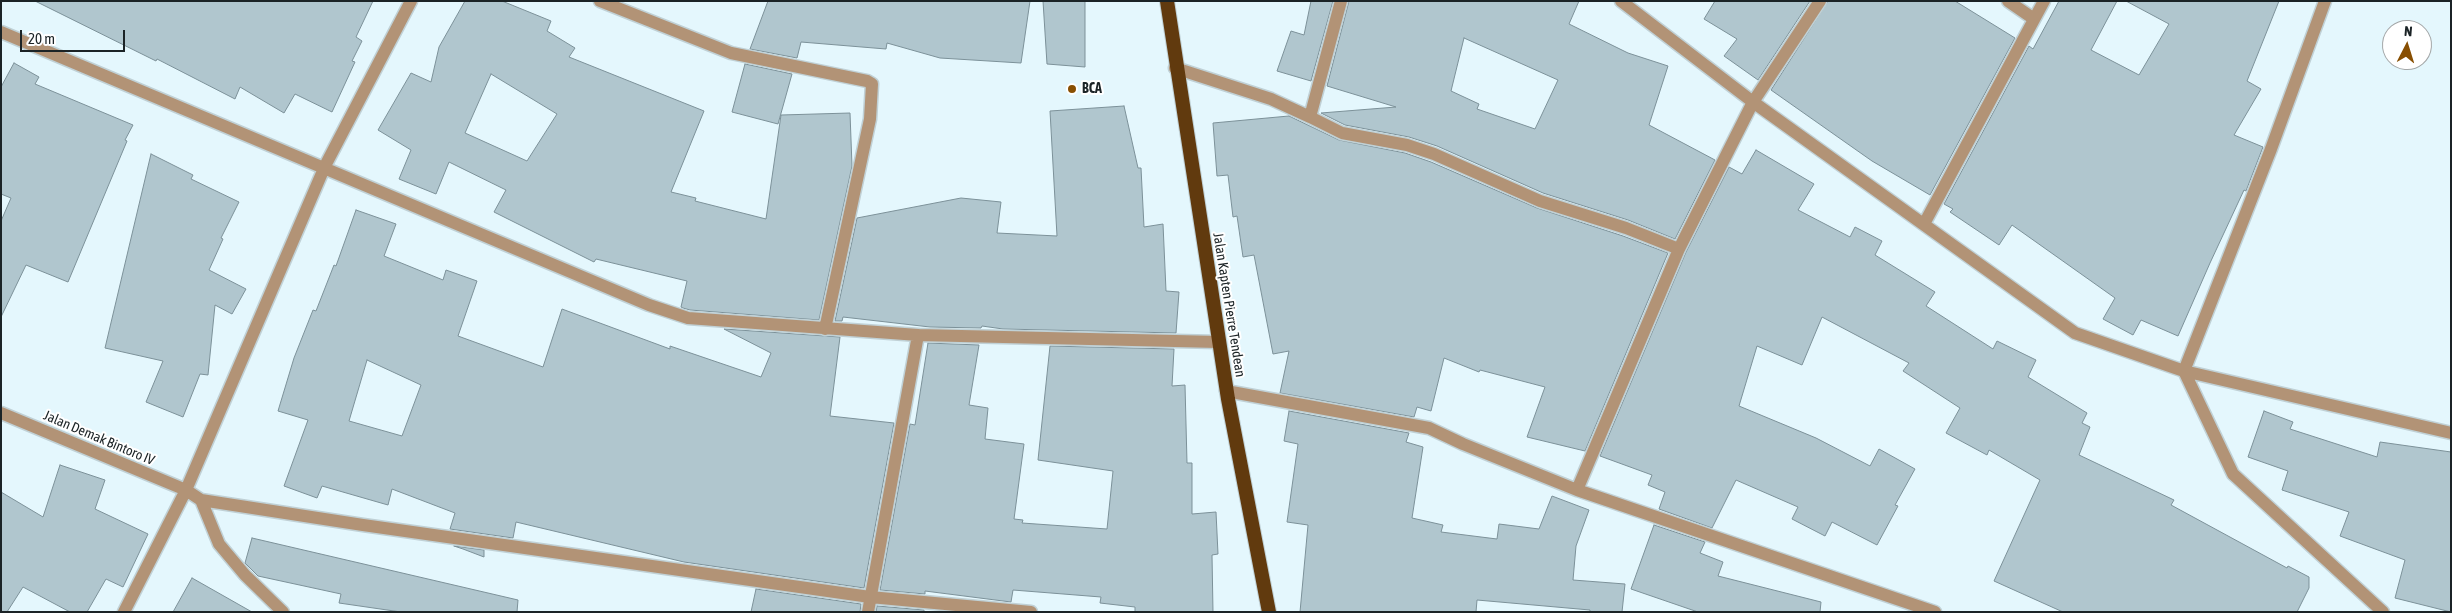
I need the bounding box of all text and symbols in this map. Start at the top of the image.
scale bar [22,20,128,52]
north arrow [2382,20,2432,70]
text: N [2403,23,2413,39]
text: 20 m [28,30,55,47]
place label: BCA [1082,81,1102,97]
marker: BCA [1066,83,1078,95]
street label: Jalan Kapten Pierre Tendean [1209,232,1249,378]
street label: Jalan Demak Bintoro IV [41,407,157,469]

